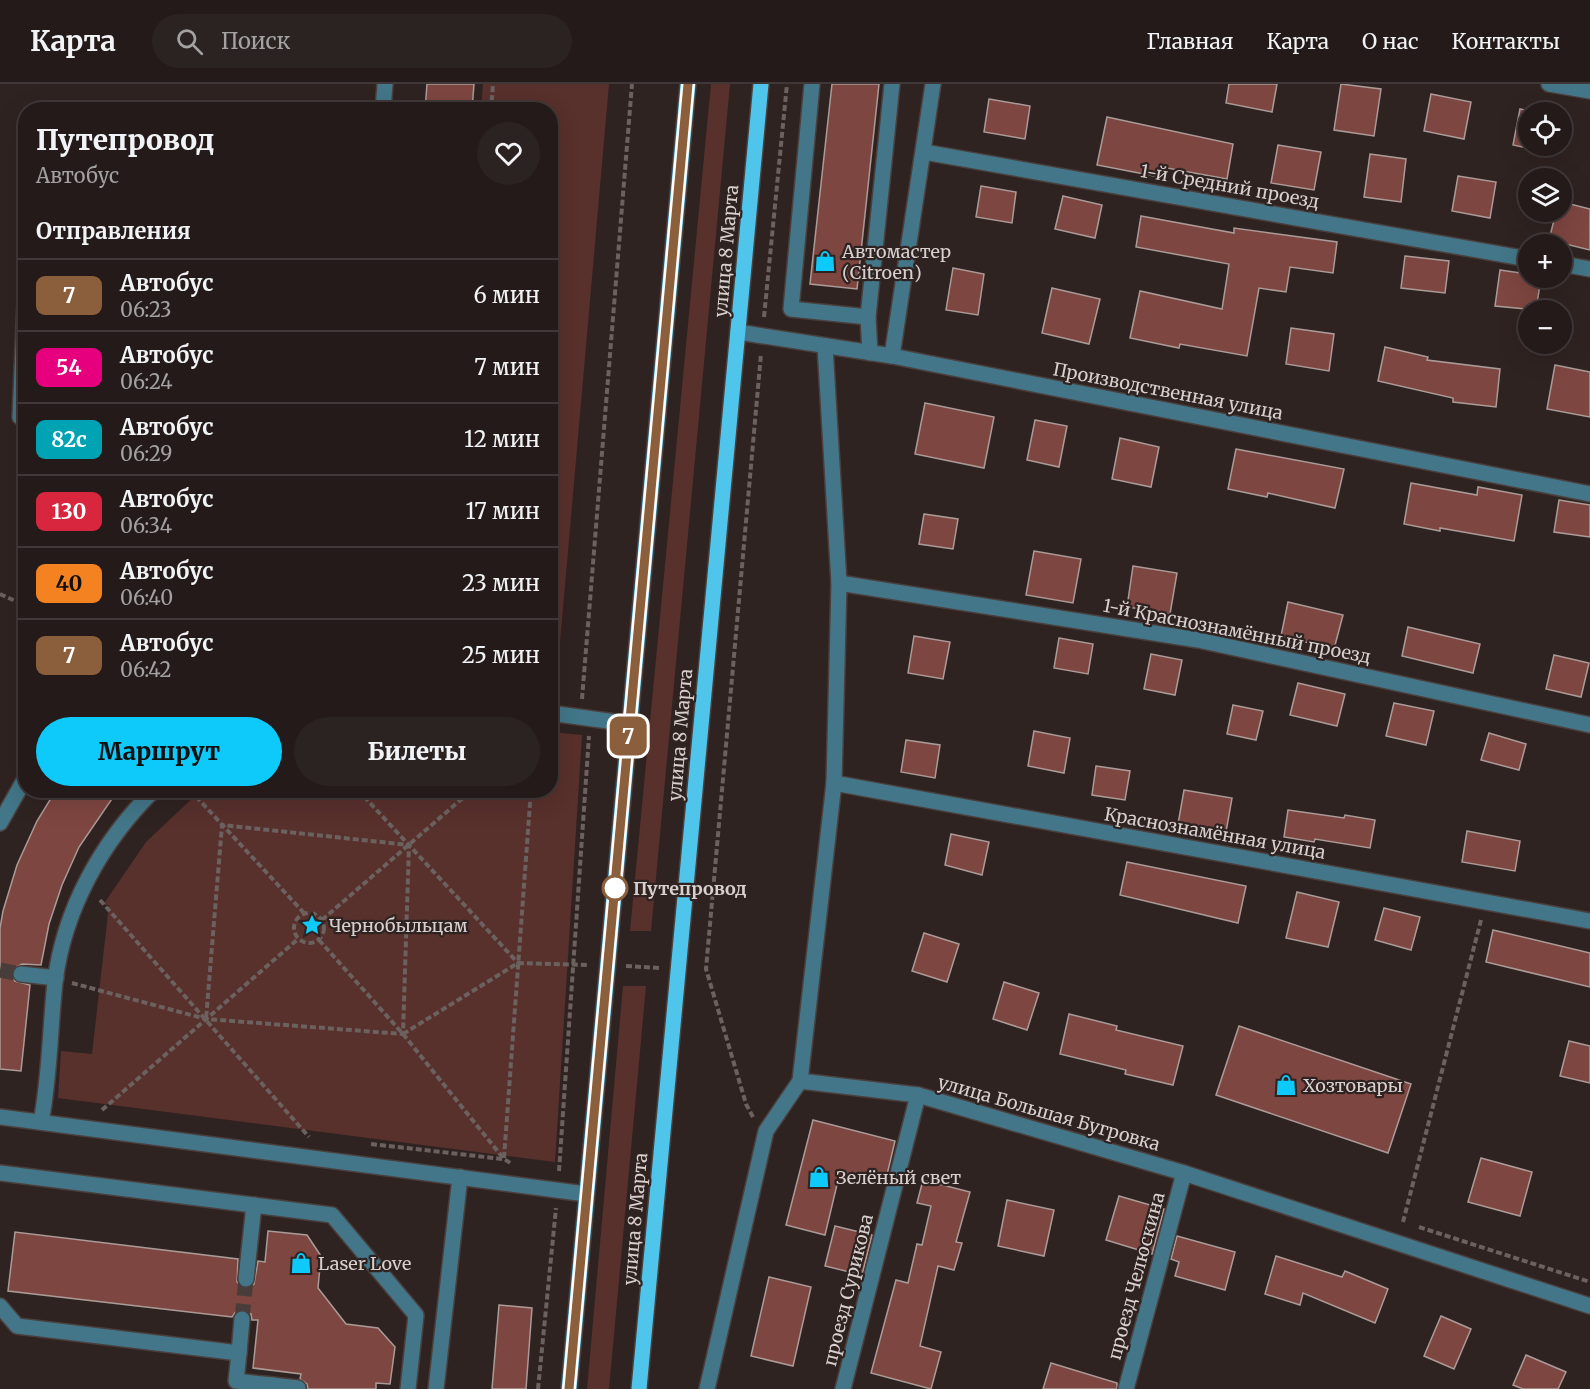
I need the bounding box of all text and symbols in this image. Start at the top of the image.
search box [152,14,572,68]
text: Карта [30,23,116,59]
icon: search [173,25,206,58]
text: Поиск [221,27,291,55]
text: Главная [1147,28,1234,55]
text: Карта [1267,28,1329,55]
text: О нас [1362,28,1419,55]
text: Контакты [1452,28,1560,55]
map controls [1518,102,1572,354]
button: locate [1518,102,1572,156]
text: Путепровод [36,122,215,158]
button: heart [477,122,540,185]
street label: 1-й Средний проезд [1139,159,1321,213]
text: Автобус [36,163,119,188]
button: layers [1518,168,1572,222]
street label: улица 8 Марта [709,183,743,318]
text: Отправления [36,217,191,245]
button: + [1518,234,1572,288]
place label: Автомастер (Citroen) [841,240,951,284]
shop icon: Автомастер (Citroen) [813,249,837,273]
text: Автобус [120,269,213,297]
text: 6 мин [473,281,540,309]
text: 7 [63,282,75,309]
text: 06:23 [120,297,172,322]
button: − [1518,300,1572,354]
text: Автобус [120,341,213,369]
text: 7 мин [474,353,540,381]
text: 54 [56,354,82,381]
street label: Производственная улица [1051,357,1285,425]
text: 06:24 [120,369,173,394]
text: Автобус [120,413,213,441]
text: 12 мин [464,425,540,453]
text: 82с [51,426,87,453]
text: 06:29 [120,441,172,466]
text: Автобус [120,485,213,513]
text: 17 мин [466,497,540,525]
text: 130 [51,498,87,525]
text: 06:34 [120,513,172,538]
text: Автобус [120,557,213,585]
text: 23 мин [462,569,540,597]
text: 40 [56,570,83,597]
text: 06:40 [120,585,173,610]
street label: 1-й Краснознамённый проезд [1101,594,1373,668]
text: Автобус [120,629,213,657]
text: 25 мин [462,641,540,669]
text: 7 [63,642,75,669]
text: 06:42 [120,657,171,682]
street label: улица 8 Марта [663,667,697,802]
line badge: 7 [608,716,648,756]
button: Маршрут [36,717,282,786]
button: Билеты [294,717,540,786]
text: 7 [622,723,634,750]
street label: Краснознамённая улица [1103,802,1328,864]
marker: Путепровод [602,875,628,901]
place label: Путепровод [633,877,747,900]
place icon: Чернобыльцам [300,913,324,937]
place label: Чернобыльцам [329,914,468,937]
street label: улица Большая Бугровка [935,1070,1163,1156]
shop icon: Хозтовары [1274,1073,1298,1097]
place label: Хозтовары [1303,1074,1403,1097]
street label: улица 8 Марта [618,1151,652,1286]
shop icon: Зелёный свет [807,1165,831,1189]
place label: Зелёный свет [836,1166,961,1189]
street label: проезд Челюскина [1103,1189,1170,1362]
street label: проезд Сурикова [818,1211,878,1368]
shop icon: Laser Love [289,1251,313,1275]
place label: Laser Love [318,1252,411,1275]

